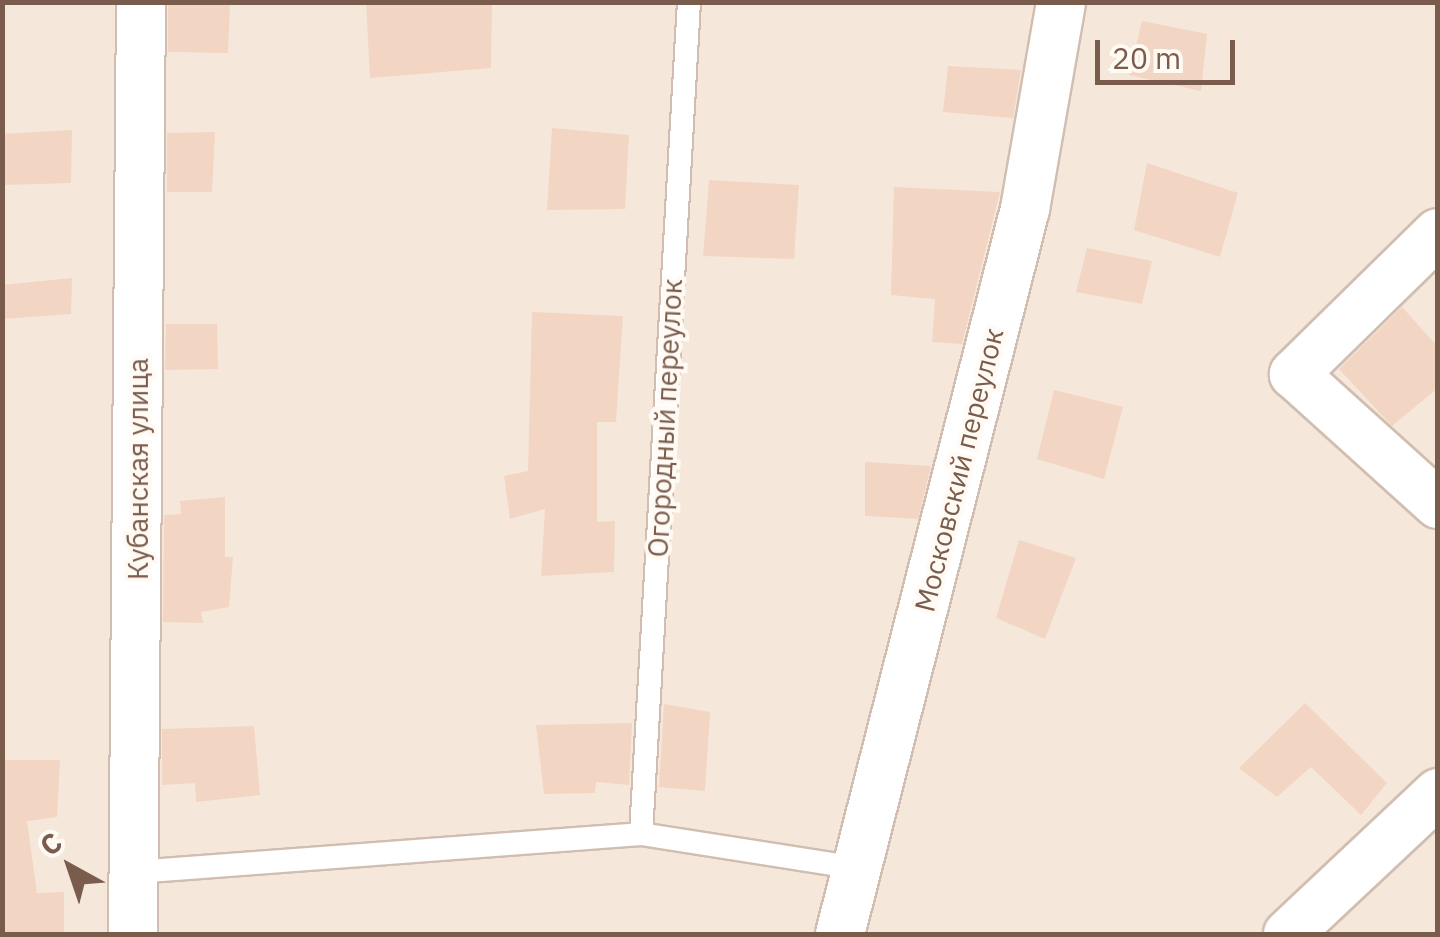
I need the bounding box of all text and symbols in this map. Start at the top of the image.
scale bar [1100,20,1240,82]
text: 20 m [1112,38,1181,77]
street label: Огородный переулок [641,278,689,558]
street label: Московский переулок [907,325,1011,615]
street label: Кубанская улица [121,358,155,580]
north arrow [20,817,120,917]
text: С [32,824,69,864]

